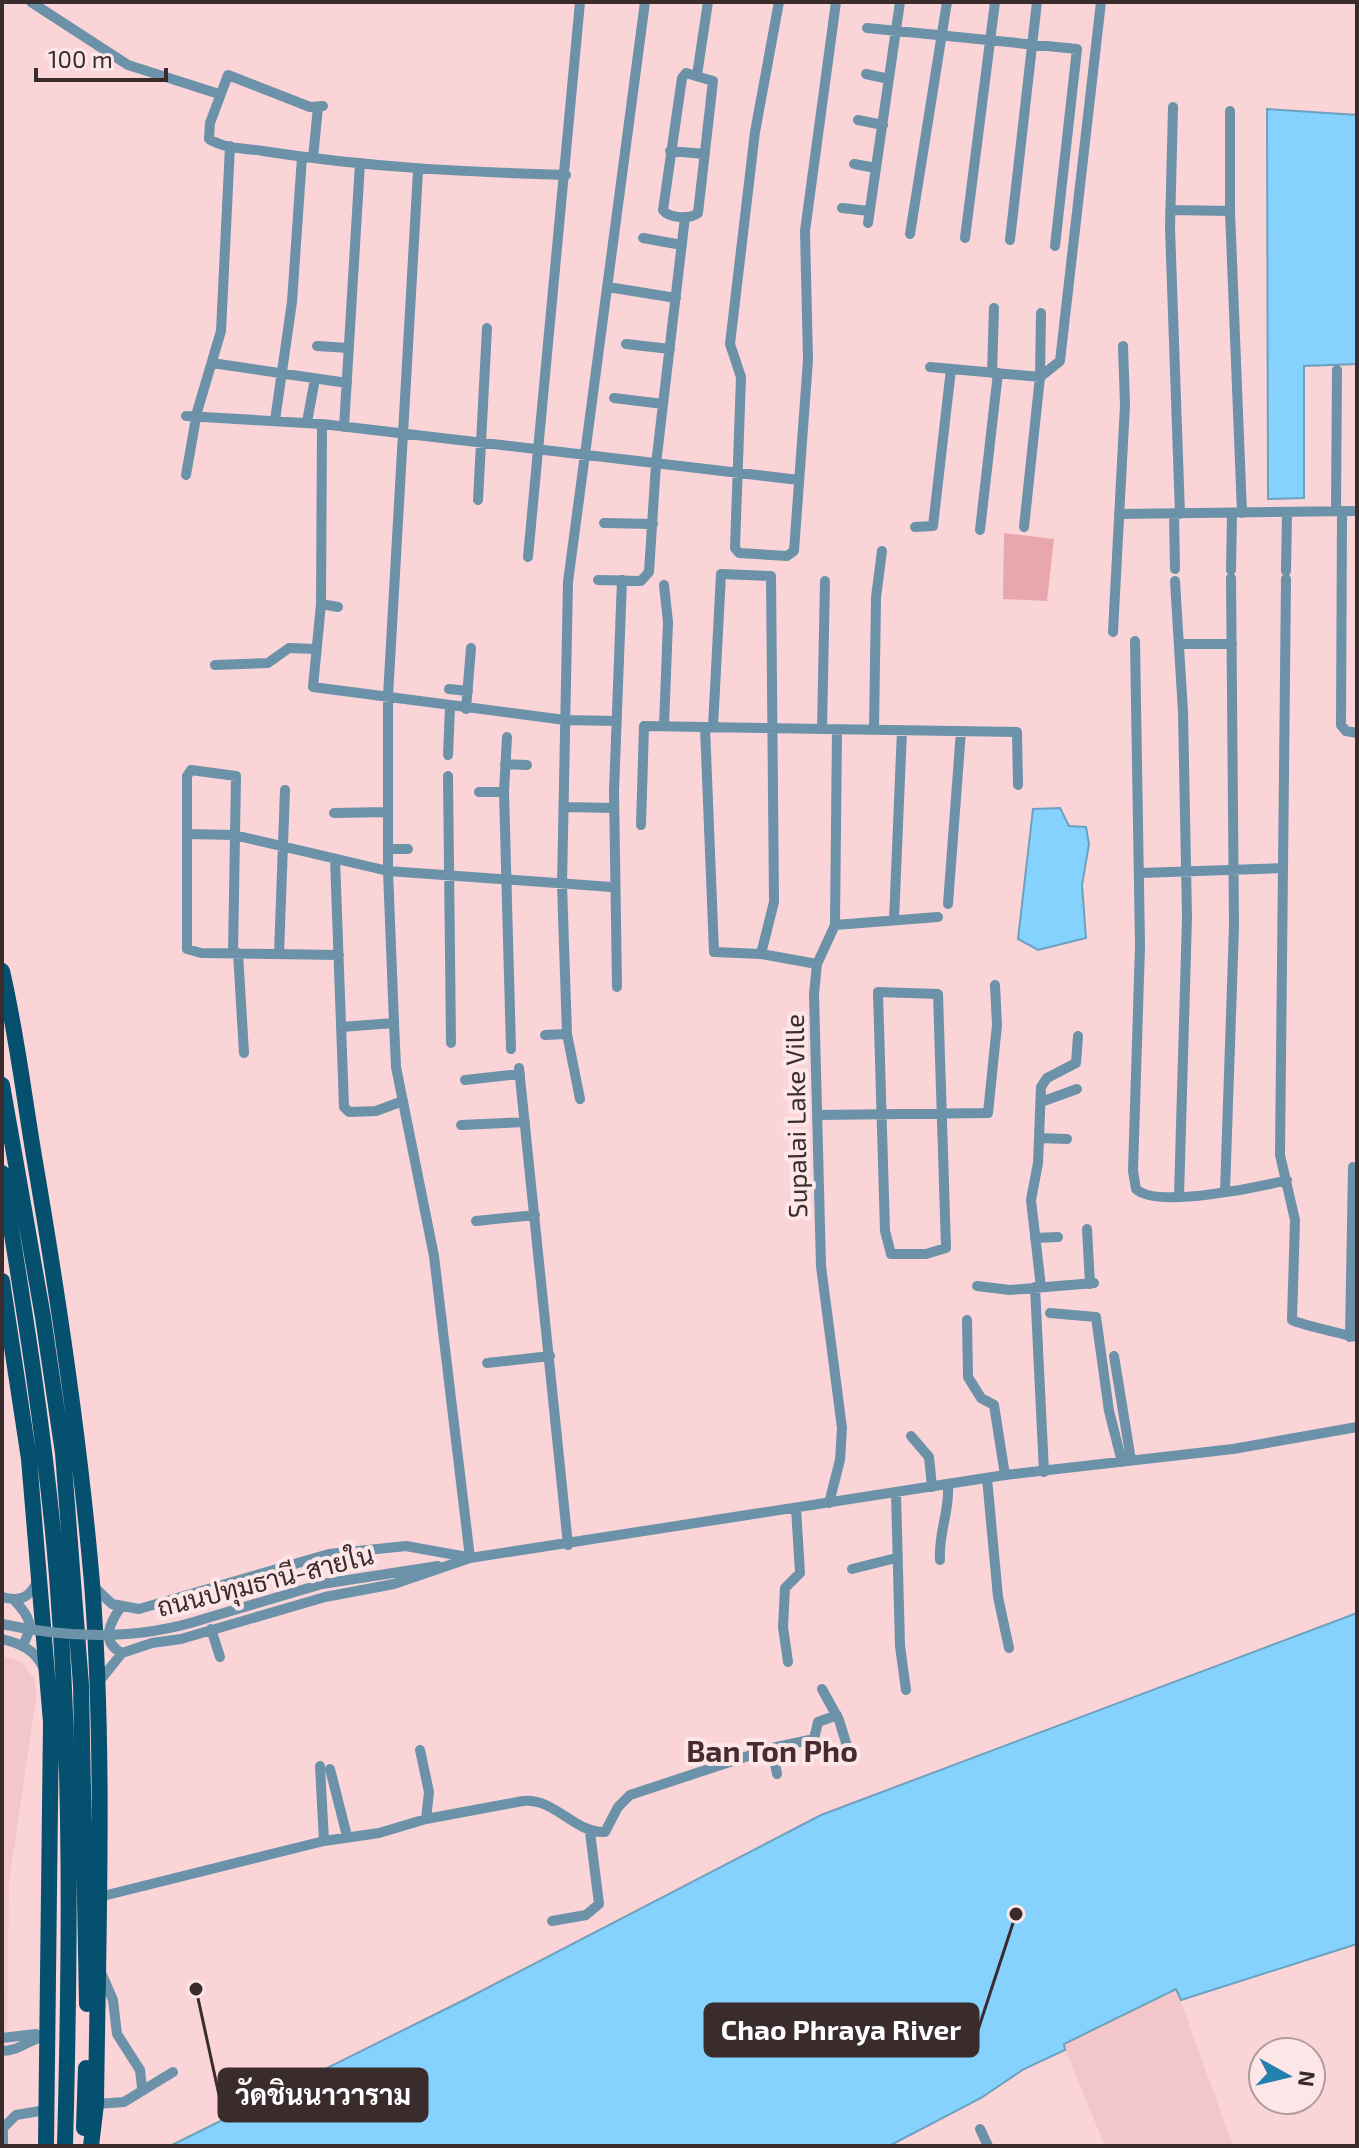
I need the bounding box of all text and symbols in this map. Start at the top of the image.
scale bar [36,32,166,82]
text: 100 m [48,44,113,73]
street label: Supalai Lake Ville [778,1014,812,1218]
street label: ถนนปทุมธานี-สายใน [153,1538,378,1626]
district label: Ban Ton Pho [686,1732,858,1768]
callout: Chao Phraya River [705,2004,978,2056]
text: Chao Phraya River [721,2012,961,2046]
north arrow [1247,2036,1327,2116]
callout: วัดชินนาวาราม [219,2069,427,2121]
text: N [1294,2069,1322,2089]
text: วัดชินนาวาราม [235,2077,411,2111]

